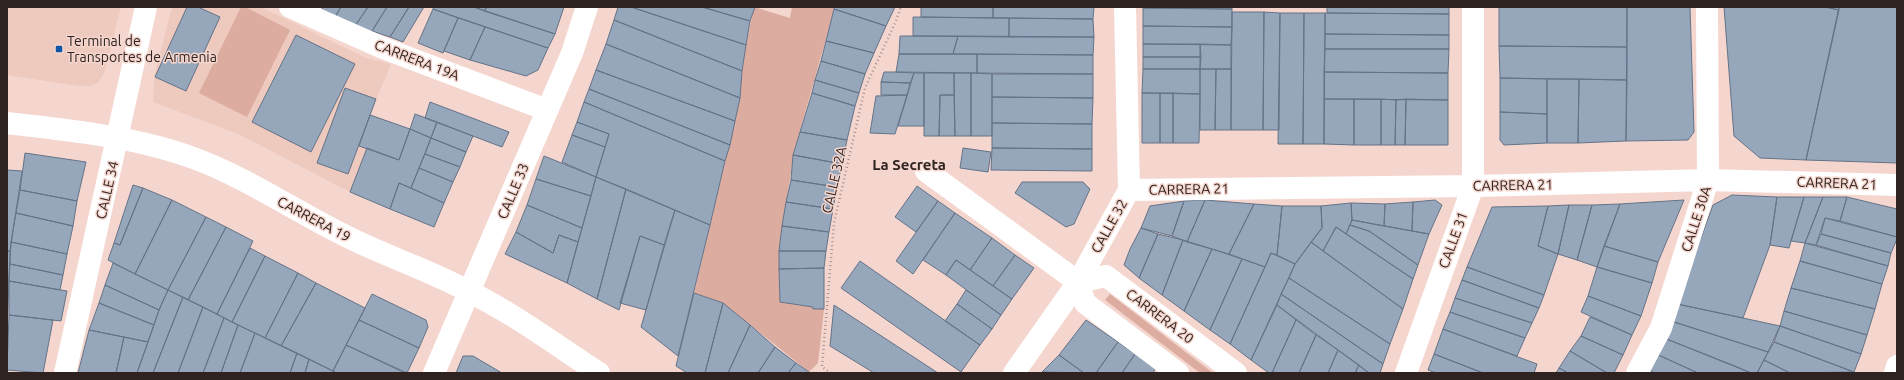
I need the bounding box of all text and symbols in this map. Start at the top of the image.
place label: Terminal de Transportes de Armenia [67,33,217,65]
street label: CARRERA 19A [372,36,462,84]
marker: Terminal de Transportes de Armenia [54,44,64,54]
street label: CALLE 32A [819,145,849,215]
district label: La Secreta [872,156,946,173]
street label: CALLE 34 [93,159,121,221]
street label: CALLE 33 [494,161,532,221]
street label: CARRERA 21 [1796,174,1878,192]
street label: CARRERA 21 [1473,176,1553,194]
street label: CARRERA 21 [1149,180,1229,198]
street label: CALLE 30A [1678,184,1714,254]
street label: CARRERA 19 [275,193,353,245]
street label: CALLE 32 [1088,196,1130,256]
street label: CALLE 31 [1435,209,1471,271]
street label: CARRERA 20 [1123,285,1197,347]

